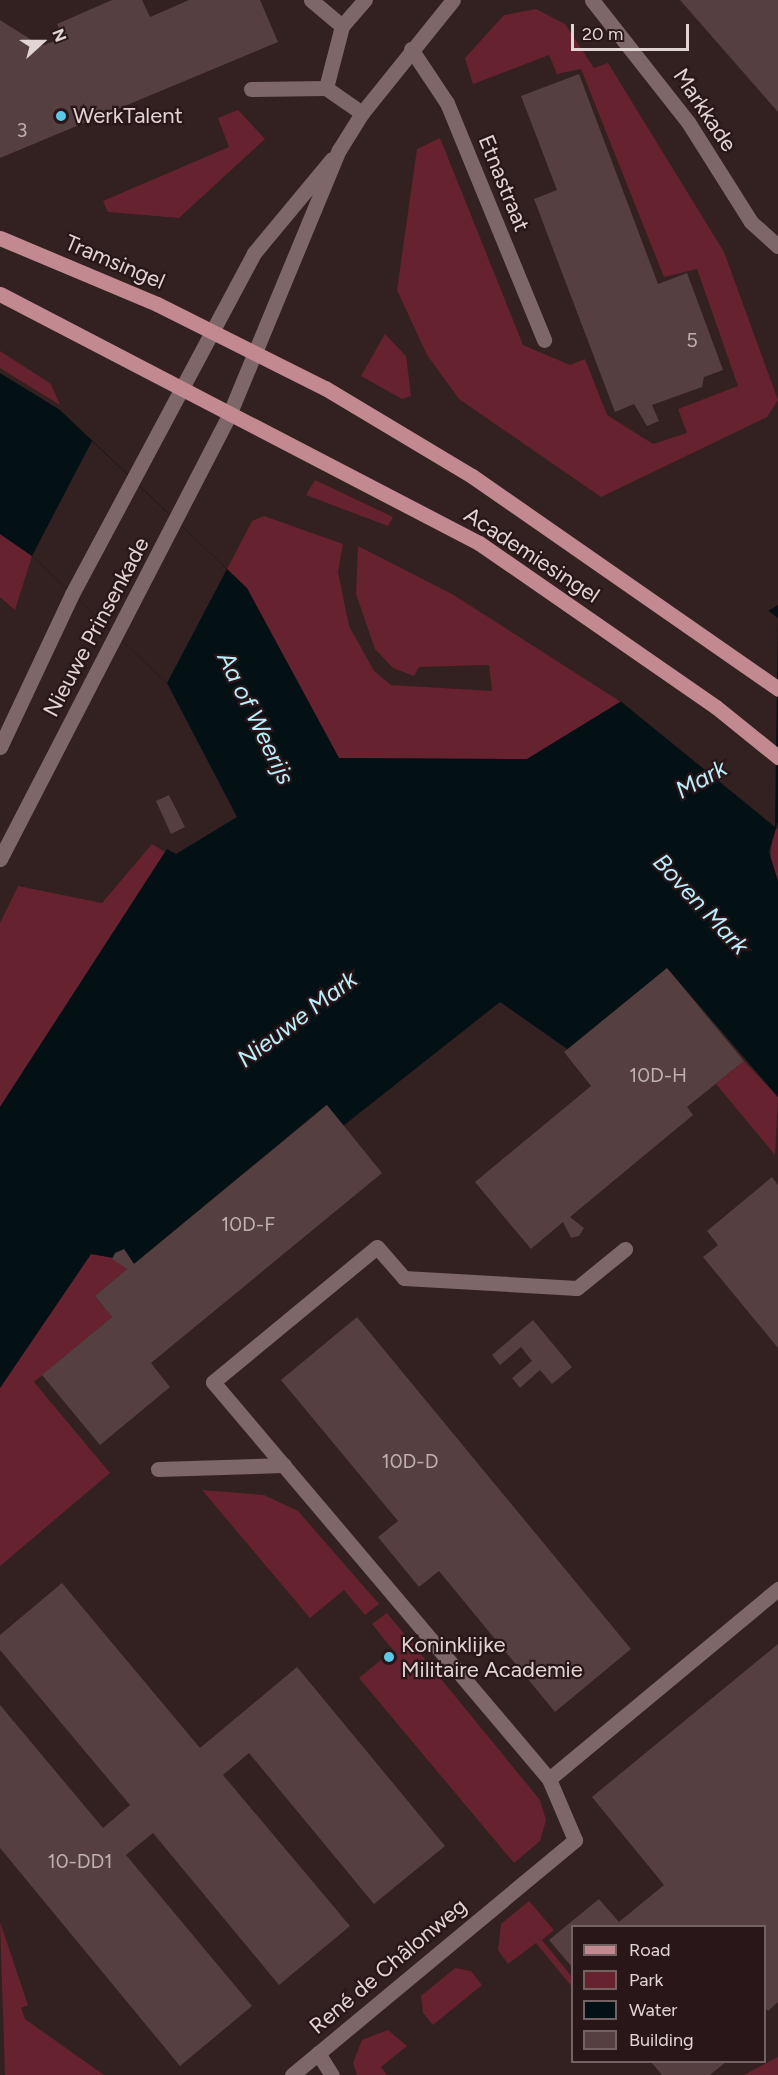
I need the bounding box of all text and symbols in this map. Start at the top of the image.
north arrow [12,12,72,72]
scale bar [574,12,692,50]
text: 20 m [582,23,623,45]
text: N [48,26,70,45]
street label: Markkade [668,63,742,157]
place label: WerkTalent [73,103,183,129]
marker: WerkTalent [54,109,68,123]
house number: 3 [17,118,27,142]
street label: Etnastraat [473,131,535,235]
street label: Tramsingel [61,229,169,295]
house number: 5 [686,328,698,352]
street label: Academiesingel [459,501,605,609]
street label: Nieuwe Prinsenkade [38,533,154,721]
water label: Aa of Weerijs [211,647,301,789]
water label: Mark [670,753,732,805]
water label: Boven Mark [647,848,755,960]
water label: Nieuwe Mark [231,965,363,1073]
house number: 10D-H [629,1063,687,1087]
house number: 10D-F [221,1212,275,1236]
house number: 10D-D [382,1449,438,1473]
place label: Koninklijke Militaire Academie [401,1631,583,1682]
marker: Koninklijke Militaire Academie [382,1650,396,1664]
house number: 10-DD1 [47,1849,113,1873]
street label: René de Châlonweg [304,1893,472,2039]
legend [571,1925,766,2063]
text: Road [629,1939,670,1961]
text: Park [629,1969,663,1991]
text: Water [629,1999,677,2021]
text: Building [629,2029,694,2051]

